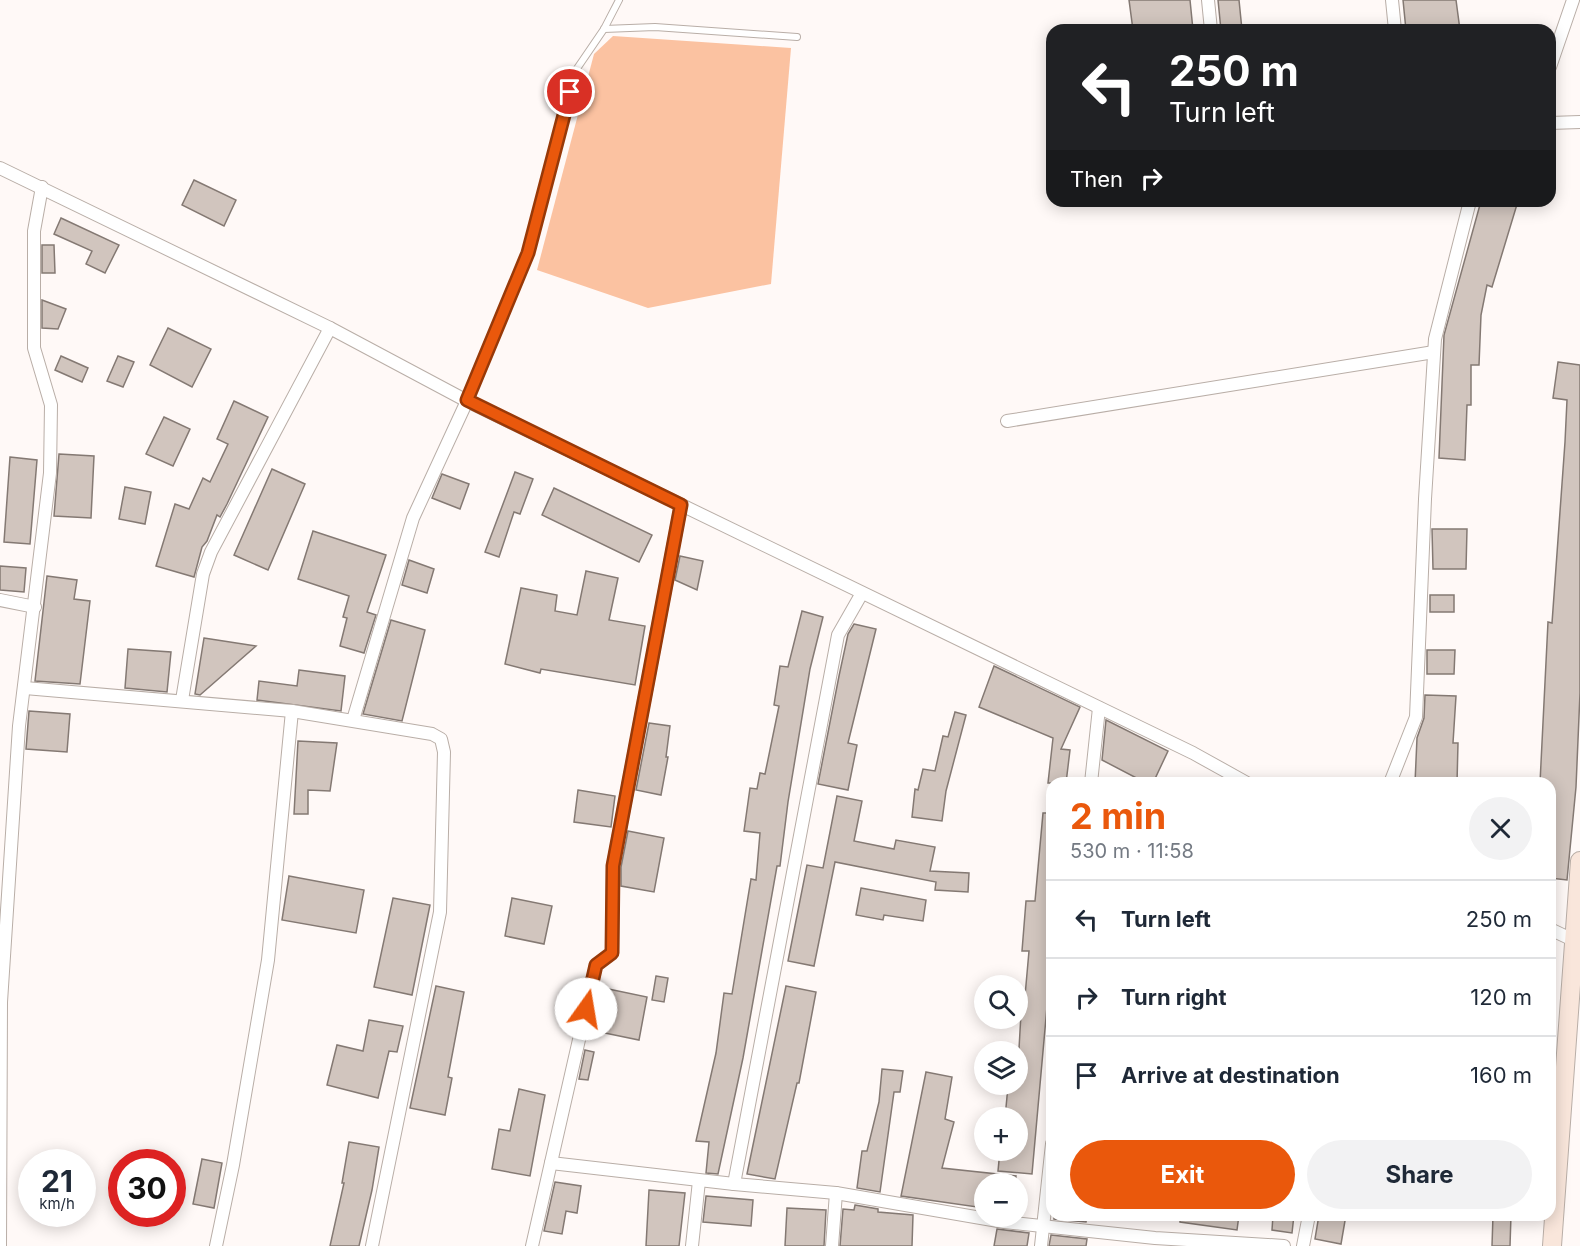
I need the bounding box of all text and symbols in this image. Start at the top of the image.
text: 250 m [1169,45,1299,96]
icon: left [1070,48,1148,126]
pin [544,66,595,117]
icon: arrive [553,75,586,108]
text: Turn left [1169,96,1275,129]
icon: right [1135,162,1168,195]
text: Then [1070,166,1123,192]
text: 2 min [1070,794,1166,838]
button: close [1469,797,1532,860]
text: 530 m · 11:58 [1070,839,1194,863]
icon: left [1070,903,1103,936]
text: Turn left [1121,906,1211,932]
text: 250 m [1466,906,1532,932]
map controls [974,975,1028,1227]
button: search [974,975,1028,1029]
position arrow [554,977,618,1041]
icon: right [1070,981,1103,1014]
text: Turn right [1121,984,1227,1010]
text: 120 m [1470,984,1532,1010]
button: layers [974,1041,1028,1095]
icon: arrive [1070,1059,1103,1092]
text: Arrive at destination [1121,1062,1340,1088]
text: 160 m [1470,1062,1532,1088]
button: + [974,1107,1028,1161]
button: Exit [1070,1140,1295,1209]
button: Share [1307,1140,1532,1209]
speed limit sign: 30 [108,1149,186,1227]
text: 21 [41,1163,73,1199]
button: − [974,1173,1028,1227]
text: km/h [39,1194,75,1213]

